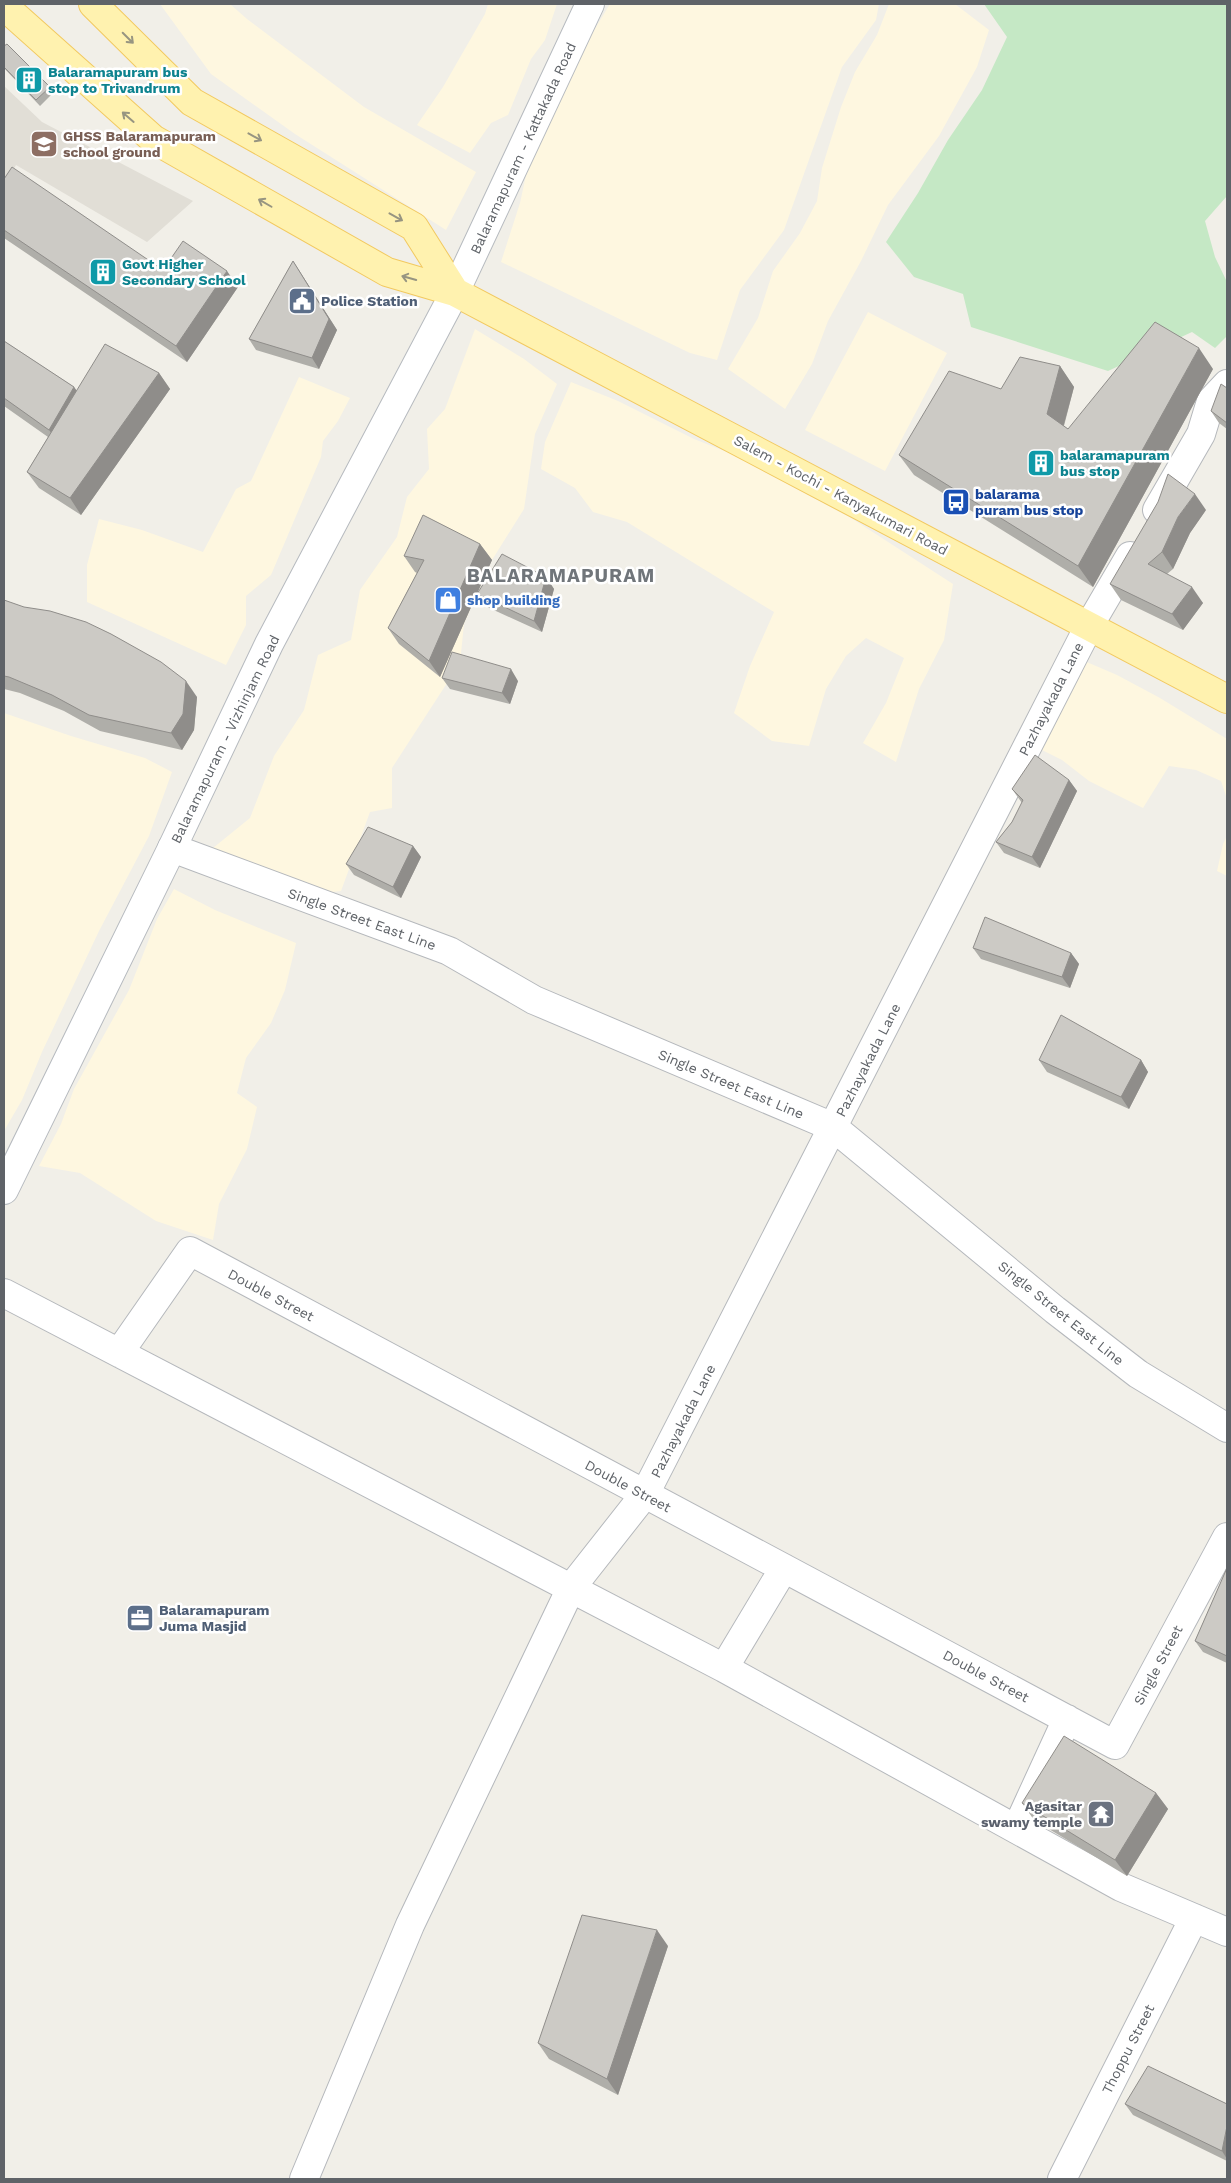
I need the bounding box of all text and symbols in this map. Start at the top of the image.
one-way arrow [122,32,134,44]
street label: Balaramapuram - Kattakada Road [467,40,579,256]
place label: Balaramapuram bus stop to Trivandrum [48,64,188,96]
building icon: Balaramapuram bus stop to Trivandrum [14,65,44,95]
one-way arrow [121,112,134,123]
place label: GHSS Balaramapuram school ground [63,128,216,160]
school or university icon: GHSS Balaramapuram school ground [29,129,59,159]
one-way arrow [247,132,262,142]
one-way arrow [258,198,273,208]
one-way arrow [389,212,404,222]
place label: Govt Higher Secondary School [122,256,246,288]
building icon: Govt Higher Secondary School [88,257,118,287]
one-way arrow [401,273,417,283]
public building icon: Police Station [287,286,317,316]
place label: Police Station [321,293,418,309]
street label: Salem - Kochi - Kanyakumari Road [731,432,951,558]
place label: balaramapuram bus stop [1060,447,1170,479]
building icon: balaramapuram bus stop [1026,448,1056,478]
place label: balarama puram bus stop [975,486,1084,518]
bus stop icon: balarama puram bus stop [941,487,971,517]
district label: BALARAMAPURAM [467,564,655,587]
shop icon: shop building [433,585,463,615]
place label: shop building [467,592,560,608]
street label: Balaramapuram - Vizhinjam Road [167,632,283,846]
street label: Pazhayakada Lane [1015,640,1087,758]
street label: Single Street East Line [286,885,438,953]
street label: Pazhayakada Lane [832,1001,904,1119]
street label: Single Street East Line [656,1046,806,1122]
street label: Single Street East Line [995,1258,1127,1368]
street label: Double Street [225,1266,317,1324]
street label: Pazhayakada Lane [647,1362,719,1480]
street label: Double Street [582,1457,674,1515]
place label: Balaramapuram Juma Masjid [159,1602,269,1634]
office icon: Balaramapuram Juma Masjid [125,1603,155,1633]
street label: Single Street [1130,1622,1186,1708]
street label: Double Street [940,1647,1032,1705]
place label: Agasitar swamy temple [981,1798,1082,1830]
temple icon: Agasitar swamy temple [1086,1799,1116,1829]
street label: Thoppu Street [1099,2001,1158,2096]

